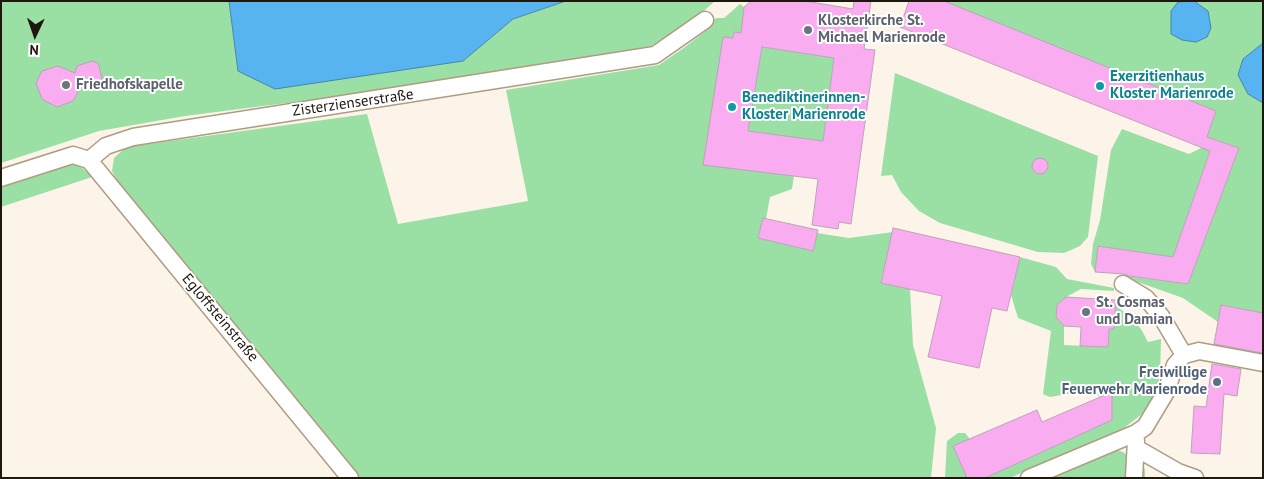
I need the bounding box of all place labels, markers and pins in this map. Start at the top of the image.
place label: Klosterkirche St. Michael Marienrode [818,12,946,47]
marker: Klosterkirche St. Michael Marienrode [802,24,814,36]
place label: Exerzitienhaus Kloster Marienrode [1110,68,1233,103]
place label: Friedhofskapelle [76,76,183,94]
marker: Friedhofskapelle [60,79,72,91]
marker: Exerzitienhaus Kloster Marienrode [1094,80,1106,92]
place label: Benediktinerinnen- Kloster Marienrode [742,89,866,124]
marker: Benediktinerinnen- Kloster Marienrode [726,101,738,113]
place label: St. Cosmas und Damian [1096,294,1173,329]
marker: St. Cosmas und Damian [1080,306,1092,318]
place label: Freiwillige Feuerwehr Marienrode [1062,364,1207,399]
marker: Freiwillige Feuerwehr Marienrode [1211,376,1223,388]

